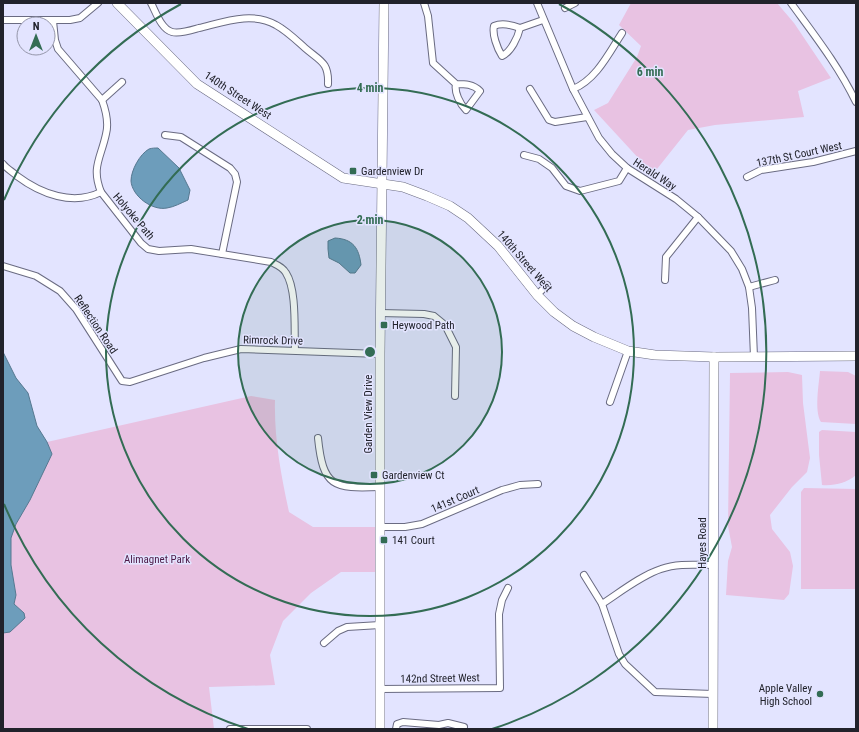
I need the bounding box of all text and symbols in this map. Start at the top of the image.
north arrow [16,16,56,56]
text: N [33,20,40,33]
text: 6 min [637,65,663,79]
street label: 140th Street West [202,69,274,122]
text: 4 min [357,81,383,95]
street label: 137th St Court West [755,139,843,170]
street label: Herald Way [631,156,679,193]
place label: Gardenview Dr [361,165,424,178]
marker: Gardenview Dr [348,166,358,176]
street label: Holyoke Path [110,190,157,242]
text: 2 min [357,213,383,227]
street label: 140th Street West [494,228,555,295]
street label: Reflection Road [71,292,120,356]
place label: Heywood Path [392,319,455,332]
marker: Heywood Path [379,320,389,330]
street label: Rimrock Drive [243,333,303,348]
centre of rings [363,345,377,359]
street label: Garden View Drive [362,375,375,453]
place label: Gardenview Ct [382,469,445,482]
marker: Gardenview Ct [369,470,379,480]
street label: 141st Court [429,484,481,515]
street label: Hayes Road [696,517,709,569]
place label: 141 Court [392,534,435,547]
marker: 141 Court [379,535,389,545]
park label: Alimagnet Park [124,553,190,566]
street label: 142nd Street West [400,671,480,686]
place label: Apple Valley High School [759,682,812,708]
marker: Apple Valley High School [815,689,825,699]

